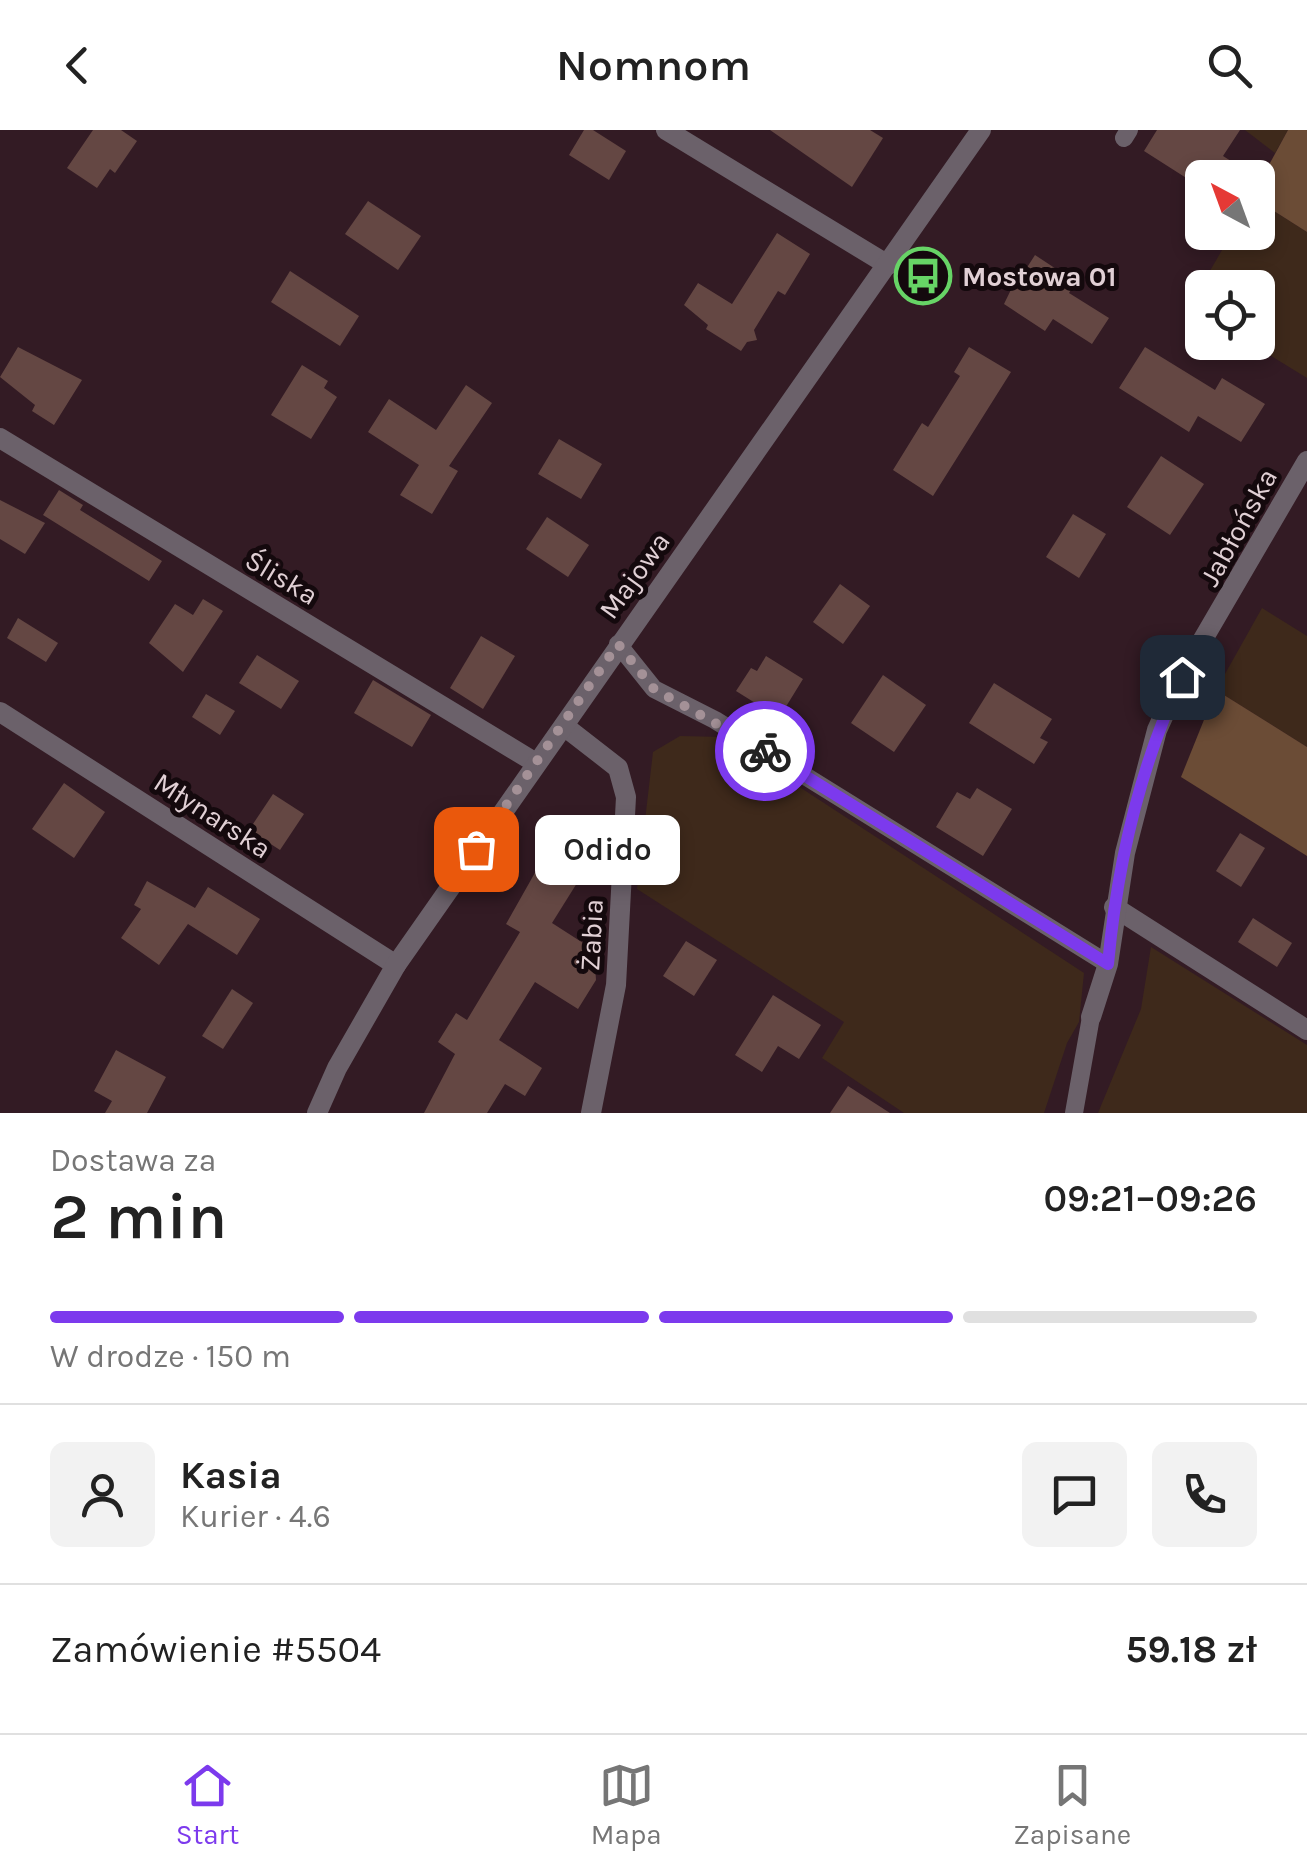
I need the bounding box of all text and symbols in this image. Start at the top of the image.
icon: back [50,38,105,93]
icon: search [1202,38,1257,93]
text: Nomnom [556,39,751,91]
north arrow [1185,160,1275,250]
map controls [1185,160,1275,360]
bus stop icon: Mostowa 01 [893,246,953,306]
place label: Mostowa 01 [962,260,1116,293]
button: locate [1185,270,1275,360]
street label: Jabłońska [1193,463,1284,592]
street label: Majowa [592,526,677,625]
street label: Śliska [239,543,324,612]
pin [1140,635,1225,720]
icon: home [1155,650,1210,705]
courier [715,701,815,801]
icon: bike [738,724,793,779]
street label: Młynarska [148,765,277,865]
pin [434,807,519,892]
callout: Odido [536,814,681,884]
icon: bag [449,822,504,877]
text: Odido [563,831,652,868]
street label: Żabia [573,898,610,972]
text: Dostawa za [50,1142,216,1179]
text: 09:21–09:26 [1043,1176,1257,1221]
text: 2 min [50,1178,227,1254]
text: W drodze · 150 m [50,1338,291,1375]
button: person [50,1442,155,1547]
button: chat [1022,1442,1127,1547]
button: phone [1152,1442,1257,1547]
text: Kasia [180,1453,282,1498]
text: Kurier · 4.6 [180,1498,331,1535]
text: Zamówienie #5504 [50,1627,381,1672]
text: 59.18 zł [1125,1627,1257,1672]
tab: Start [176,1758,239,1851]
tab: Mapa [591,1758,662,1851]
tab: Zapisane [1013,1758,1131,1851]

